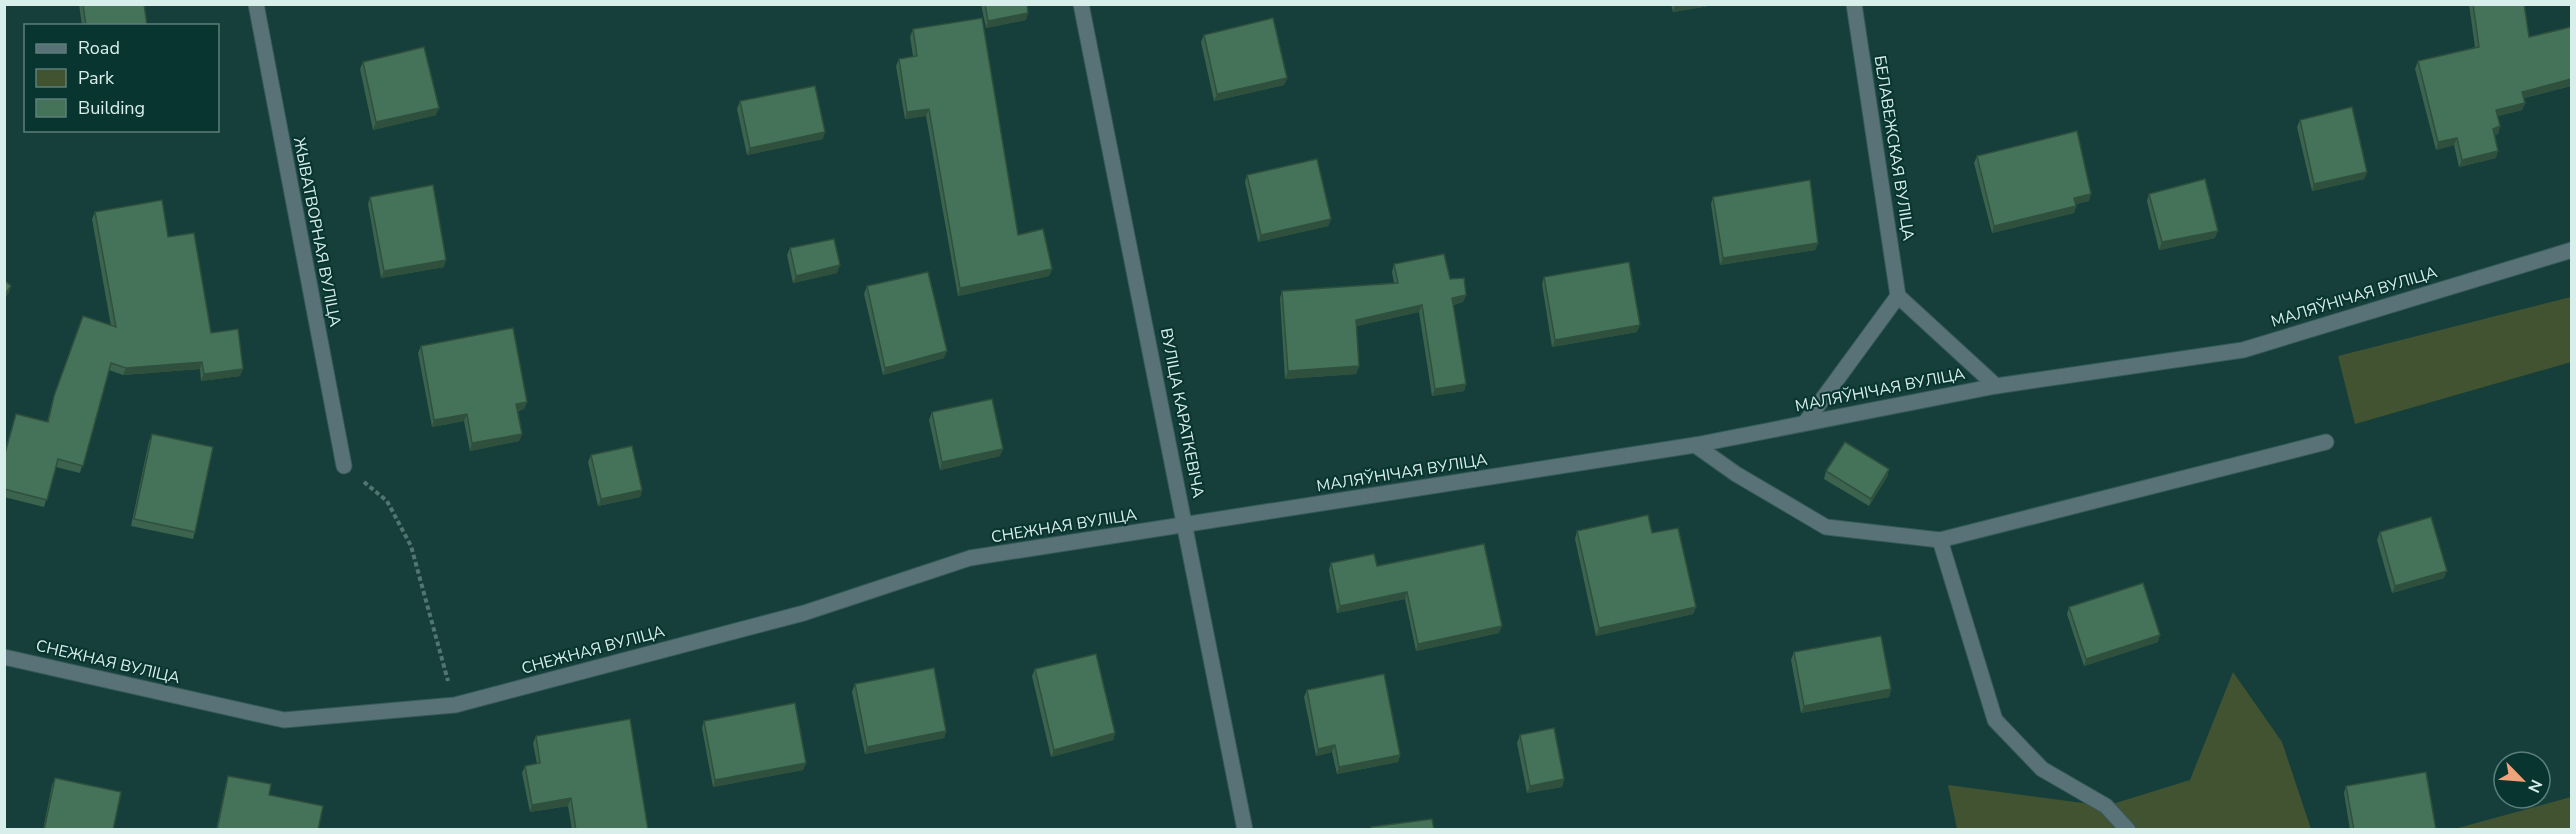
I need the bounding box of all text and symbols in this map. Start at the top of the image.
legend [24,24,219,132]
text: Road [78,36,120,60]
street label: БЕЛАВЕЖСКАЯ ВУЛІЦА [1869,54,1920,242]
text: Park [78,66,115,90]
text: Building [78,96,145,120]
street label: ЖЫВАТВОРНАЯ ВУЛІЦА [288,135,346,329]
street label: МАЛЯЎНІЧАЯ ВУЛІЦА [2268,261,2440,333]
street label: ВУЛІЦА КАРАТКЕВІЧА [1155,326,1209,500]
street label: МАЛЯЎНІЧАЯ ВУЛІЦА [1793,363,1967,417]
street label: МАЛЯЎНІЧАЯ ВУЛІЦА [1315,449,1489,497]
street label: СНЕЖНАЯ ВУЛІЦА [990,504,1139,548]
street label: СНЕЖНАЯ ВУЛІЦА [519,620,667,680]
street label: СНЕЖНАЯ ВУЛІЦА [34,635,183,689]
north arrow [2492,750,2552,810]
text: N [2522,776,2547,796]

